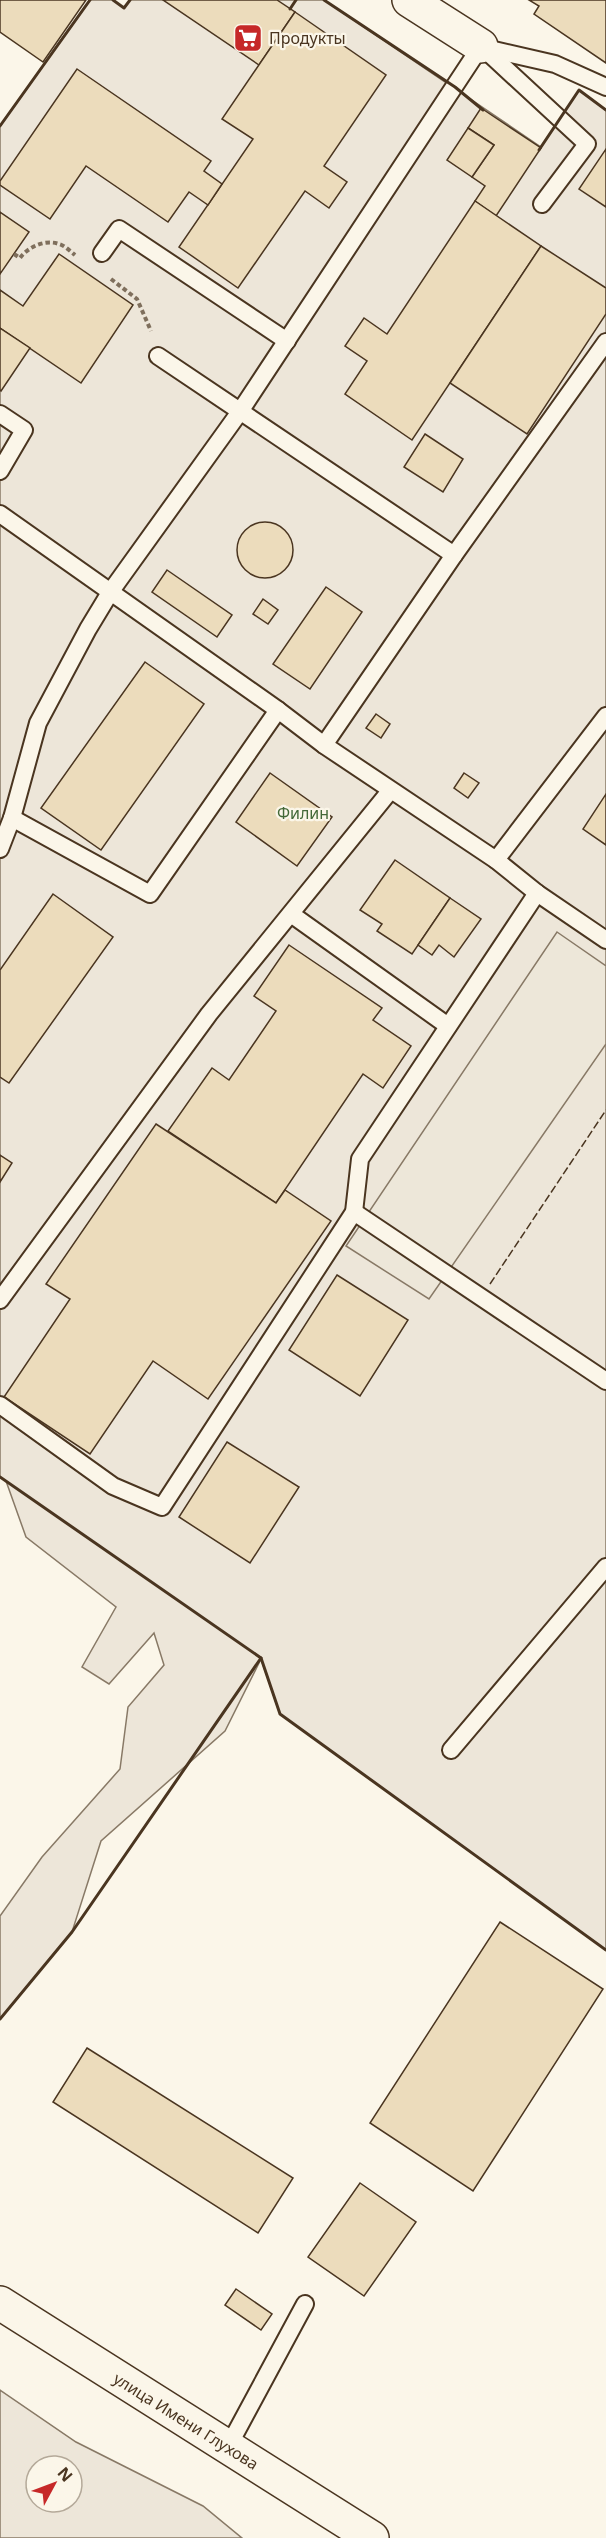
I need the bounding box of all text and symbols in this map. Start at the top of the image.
supermarket icon: Продукты [232,22,264,54]
place label: Продукты [269,27,346,49]
park label: Филин [277,802,329,824]
street label: улица Имени Глухова [109,2367,263,2475]
north arrow [24,2454,84,2514]
text: N [53,2462,78,2486]

